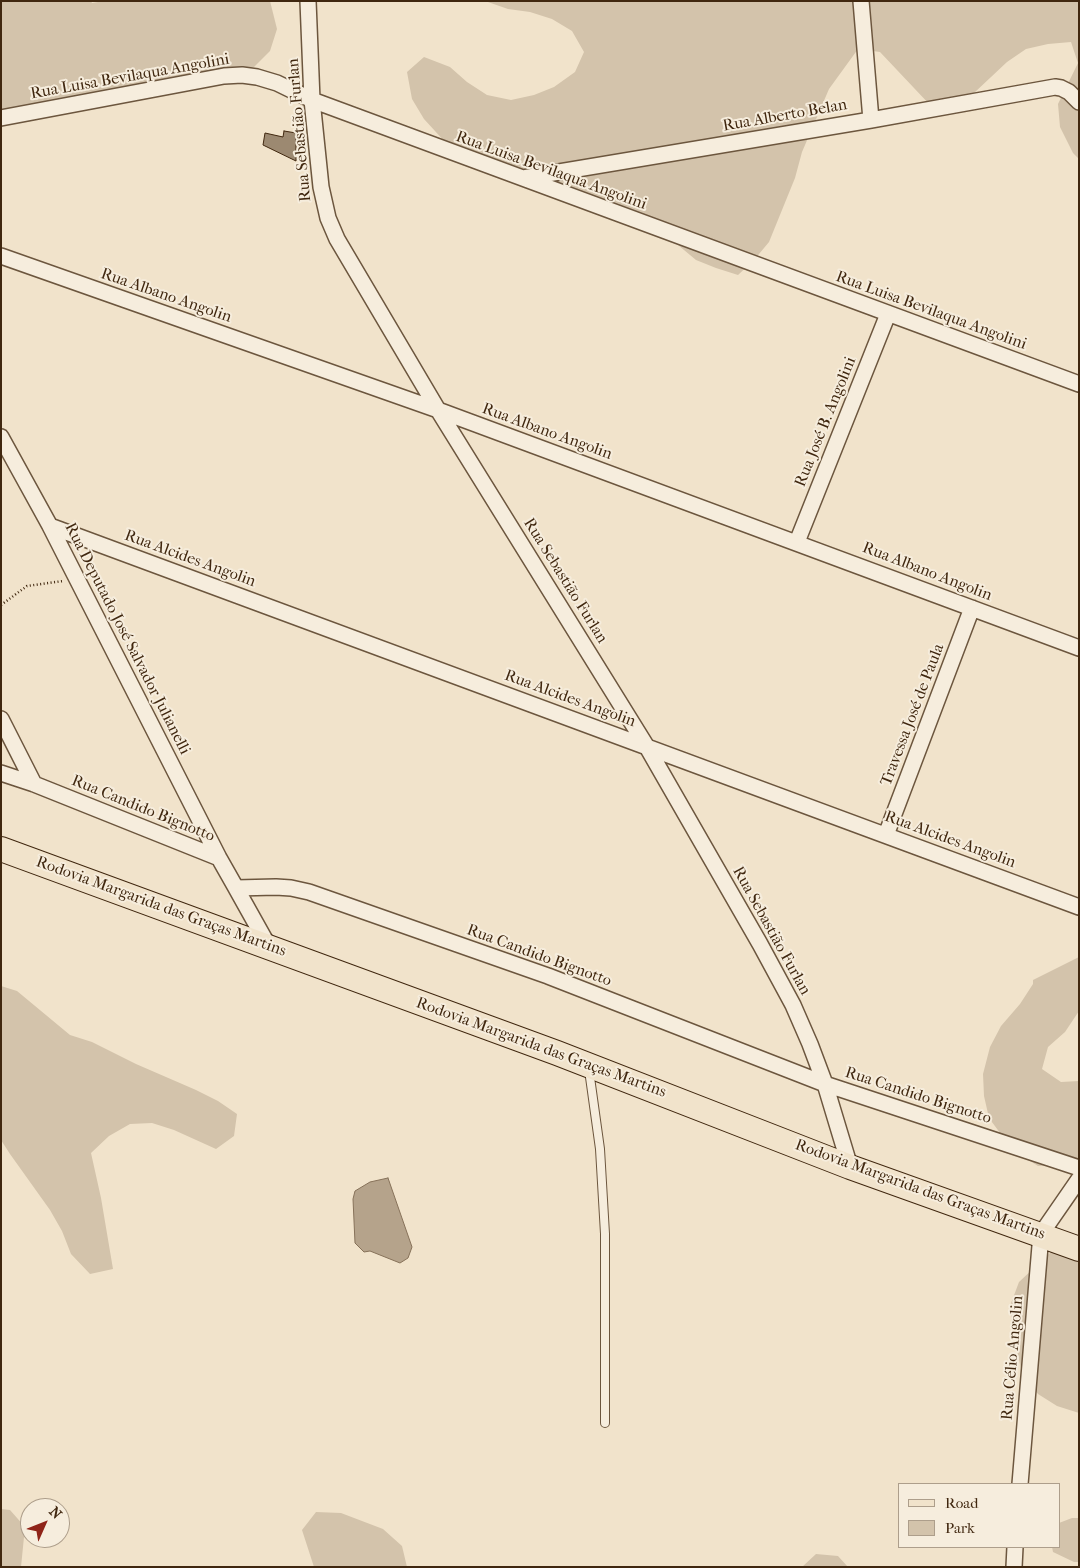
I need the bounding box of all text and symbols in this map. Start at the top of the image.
street label: Rua Luisa Bevilaqua Angolini [29,50,231,104]
street label: Rua Sebastião Furlan [284,57,316,203]
street label: Rua Alberto Belan [721,96,849,136]
street label: Rua Luisa Bevilaqua Angolini [453,128,649,214]
street label: Rua Albano Angolin [98,265,234,327]
street label: Rua Luisa Bevilaqua Angolini [833,268,1029,354]
street label: Rua José B. Angolini [791,354,861,490]
street label: Rua Albano Angolin [479,400,615,464]
street label: Rua Sebastião Furlan [519,515,611,647]
street label: Rua Deputado José Salvador Julianelli [60,520,194,758]
street label: Rua Alcides Angolin [122,526,258,592]
street label: Rua Albano Angolin [860,538,994,606]
street label: Travessa José de Paula [877,641,949,789]
street label: Rua Alcides Angolin [502,666,638,732]
street label: Rua Candido Bignotto [69,771,217,847]
street label: Rua Alcides Angolin [882,807,1018,873]
street label: Rodovia Margarida das Graças Martins [33,853,289,961]
street label: Rua Sebastião Furlan [728,863,814,999]
street label: Rua Candido Bignotto [464,921,614,991]
street label: Rodovia Margarida das Graças Martins [413,994,669,1102]
street label: Rua Candido Bignotto [842,1063,994,1129]
street label: Rodovia Margarida das Graças Martins [792,1136,1048,1244]
street label: Rua Célio Angolin [998,1295,1028,1421]
legend [898,1483,1060,1548]
text: Road [945,1494,978,1512]
north arrow [20,1498,70,1548]
text: N [46,1503,65,1523]
text: Park [945,1519,975,1537]

